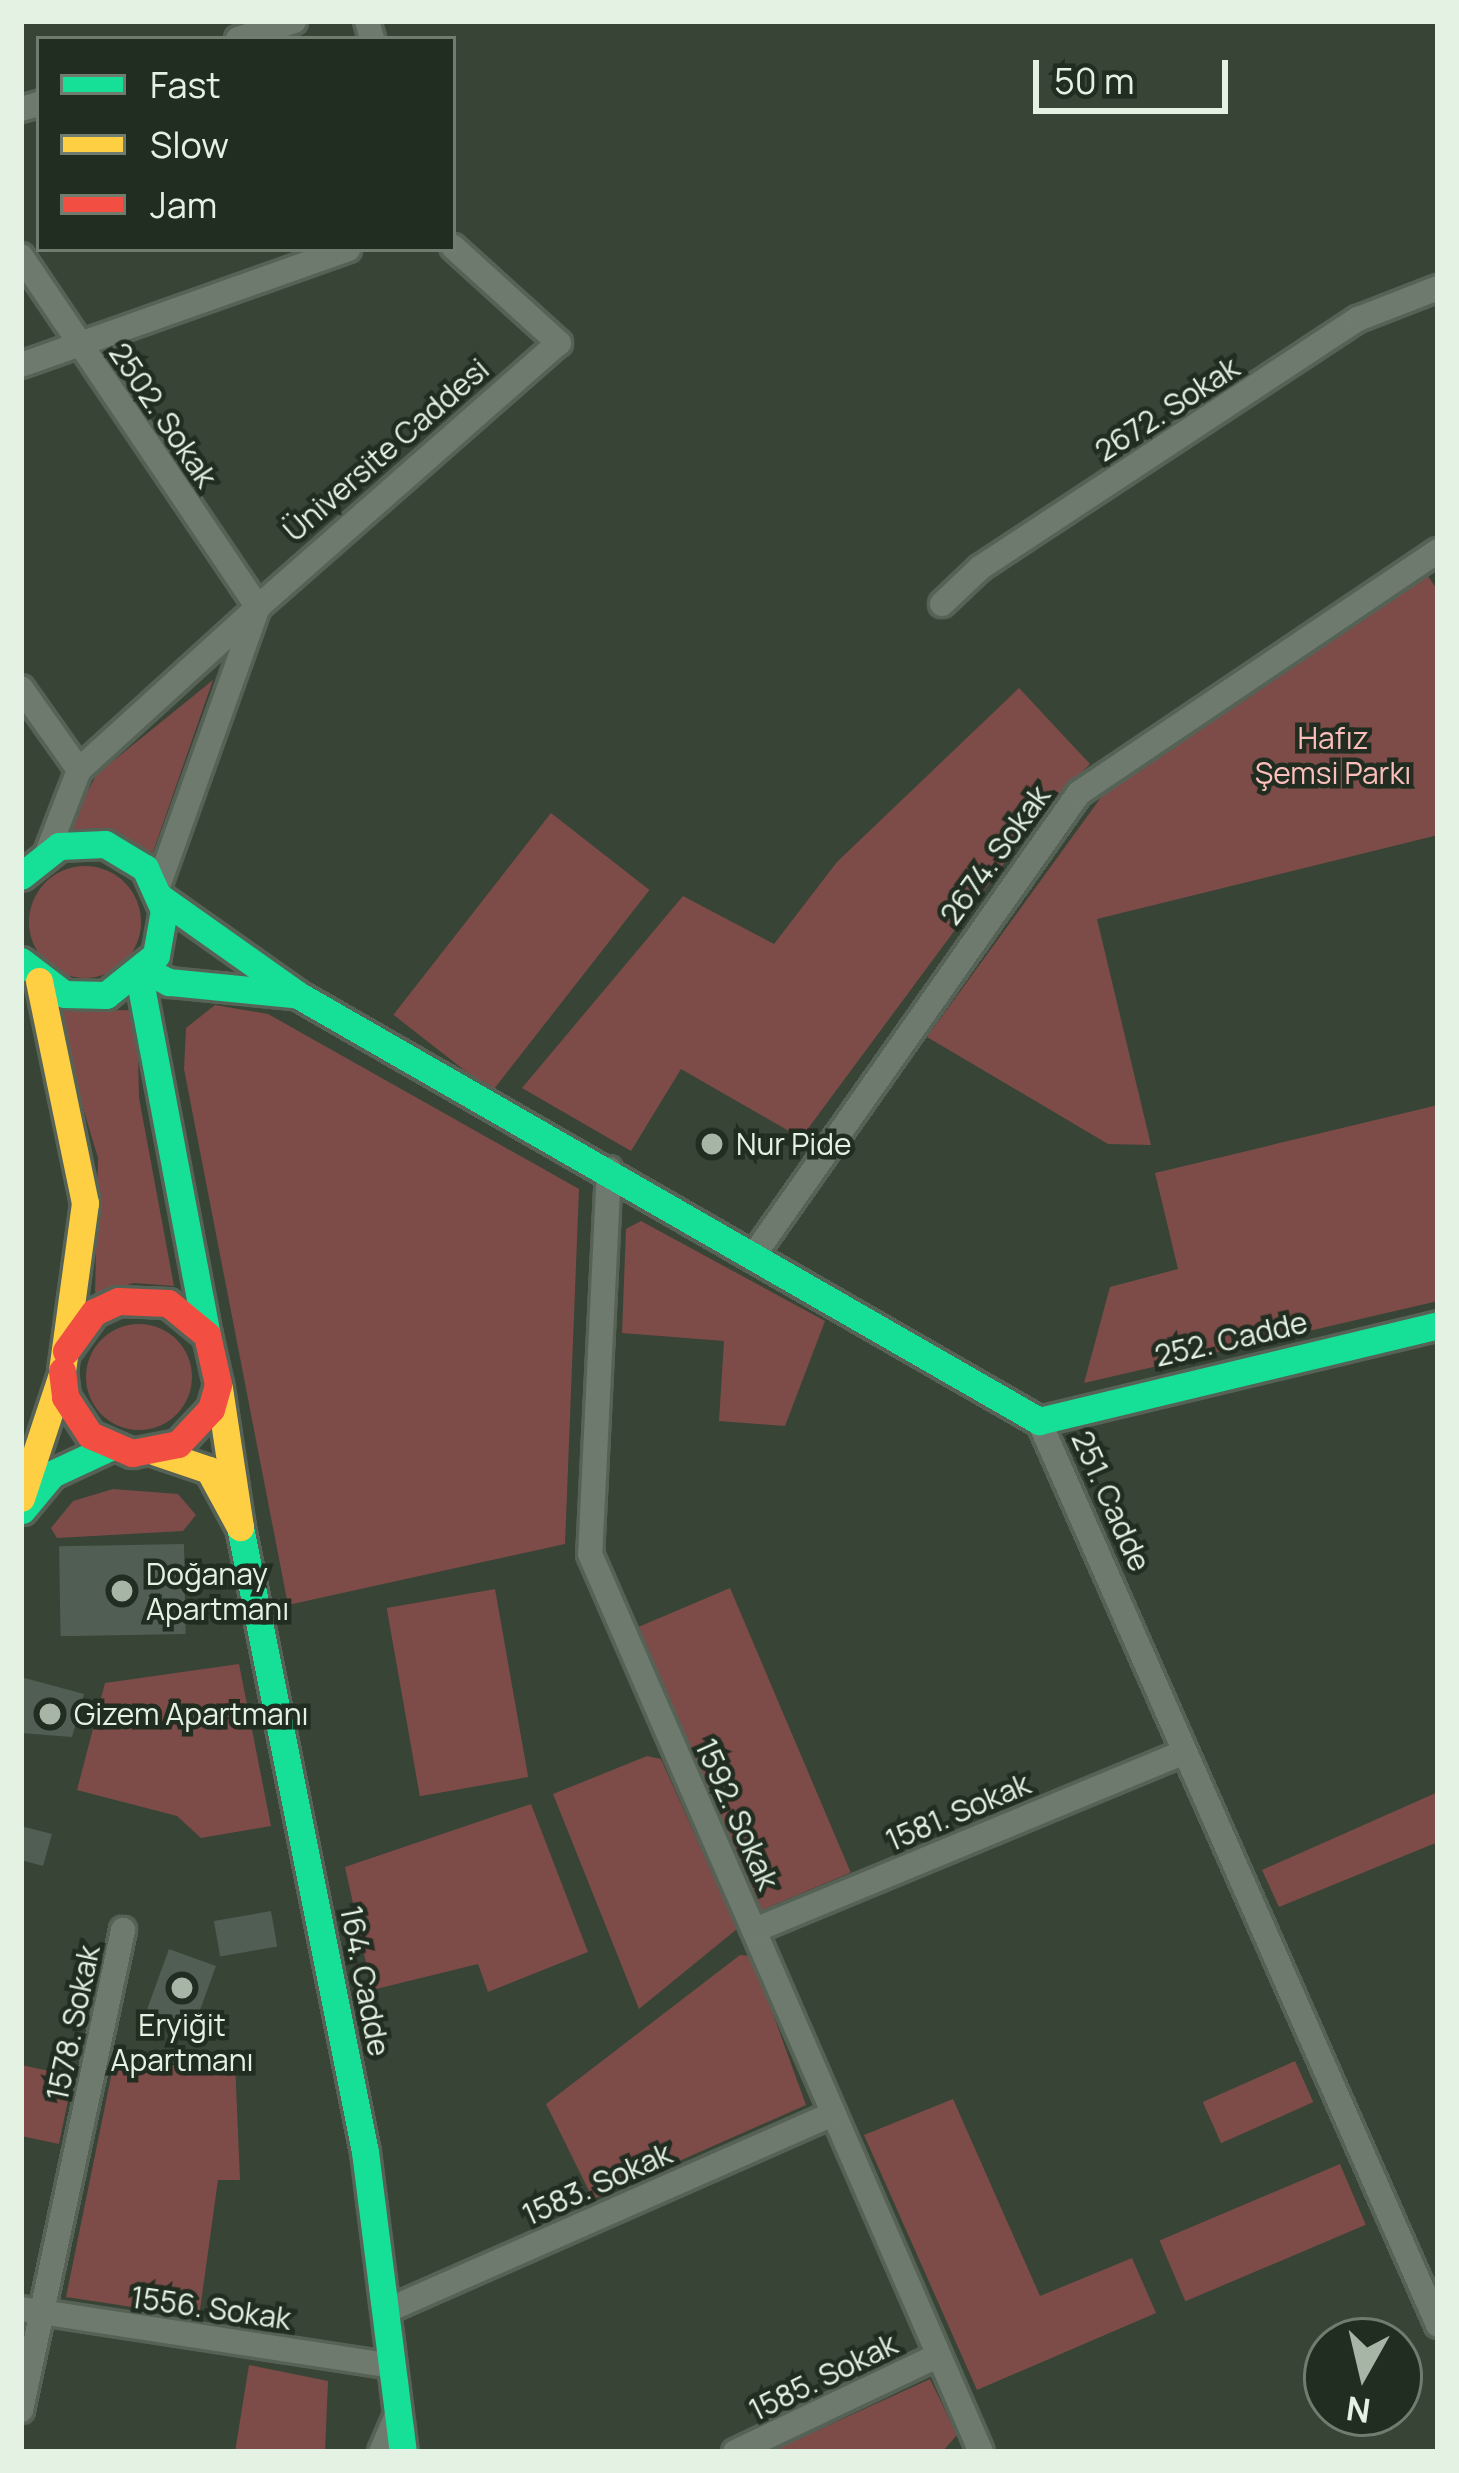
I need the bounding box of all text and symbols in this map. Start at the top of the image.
legend [36,36,456,252]
scale bar [1039,36,1234,110]
text: 50 m [1054,56,1134,105]
text: Fast [150,60,221,109]
text: Slow [150,120,229,169]
text: Jam [150,180,217,229]
street label: 2502. Sokak [102,336,224,494]
street label: 2672. Sokak [1088,349,1246,469]
street label: Üniversite Caddesi [276,351,496,549]
park label: Hafız Şemsi Parkı [1255,720,1411,790]
street label: 2674. Sokak [933,779,1057,931]
place label: Nur Pide [736,1126,852,1162]
marker: Nur Pide [699,1131,725,1157]
street label: 252. Cadde [1151,1304,1311,1374]
street label: 251. Cadde [1064,1425,1158,1577]
place label: Doğanay Apartmanı [146,1556,289,1626]
marker: Doğanay Apartmanı [109,1578,135,1604]
place label: Gizem Apartmanı [74,1696,309,1732]
marker: Gizem Apartmanı [37,1701,63,1727]
street label: 1592. Sokak [688,1733,786,1895]
street label: 1581. Sokak [880,1765,1036,1859]
street label: 164. Cadde [333,1903,397,2059]
street label: 1578. Sokak [39,1942,107,2104]
marker: Eryiğit Apartmanı [169,1975,195,2001]
place label: Eryiğit Apartmanı [110,2007,254,2078]
street label: 1583. Sokak [517,2135,677,2233]
street label: 1556. Sokak [129,2279,293,2337]
north arrow [1303,2317,1423,2437]
street label: 1585. Sokak [743,2326,903,2428]
text: N [1343,2386,1373,2434]

